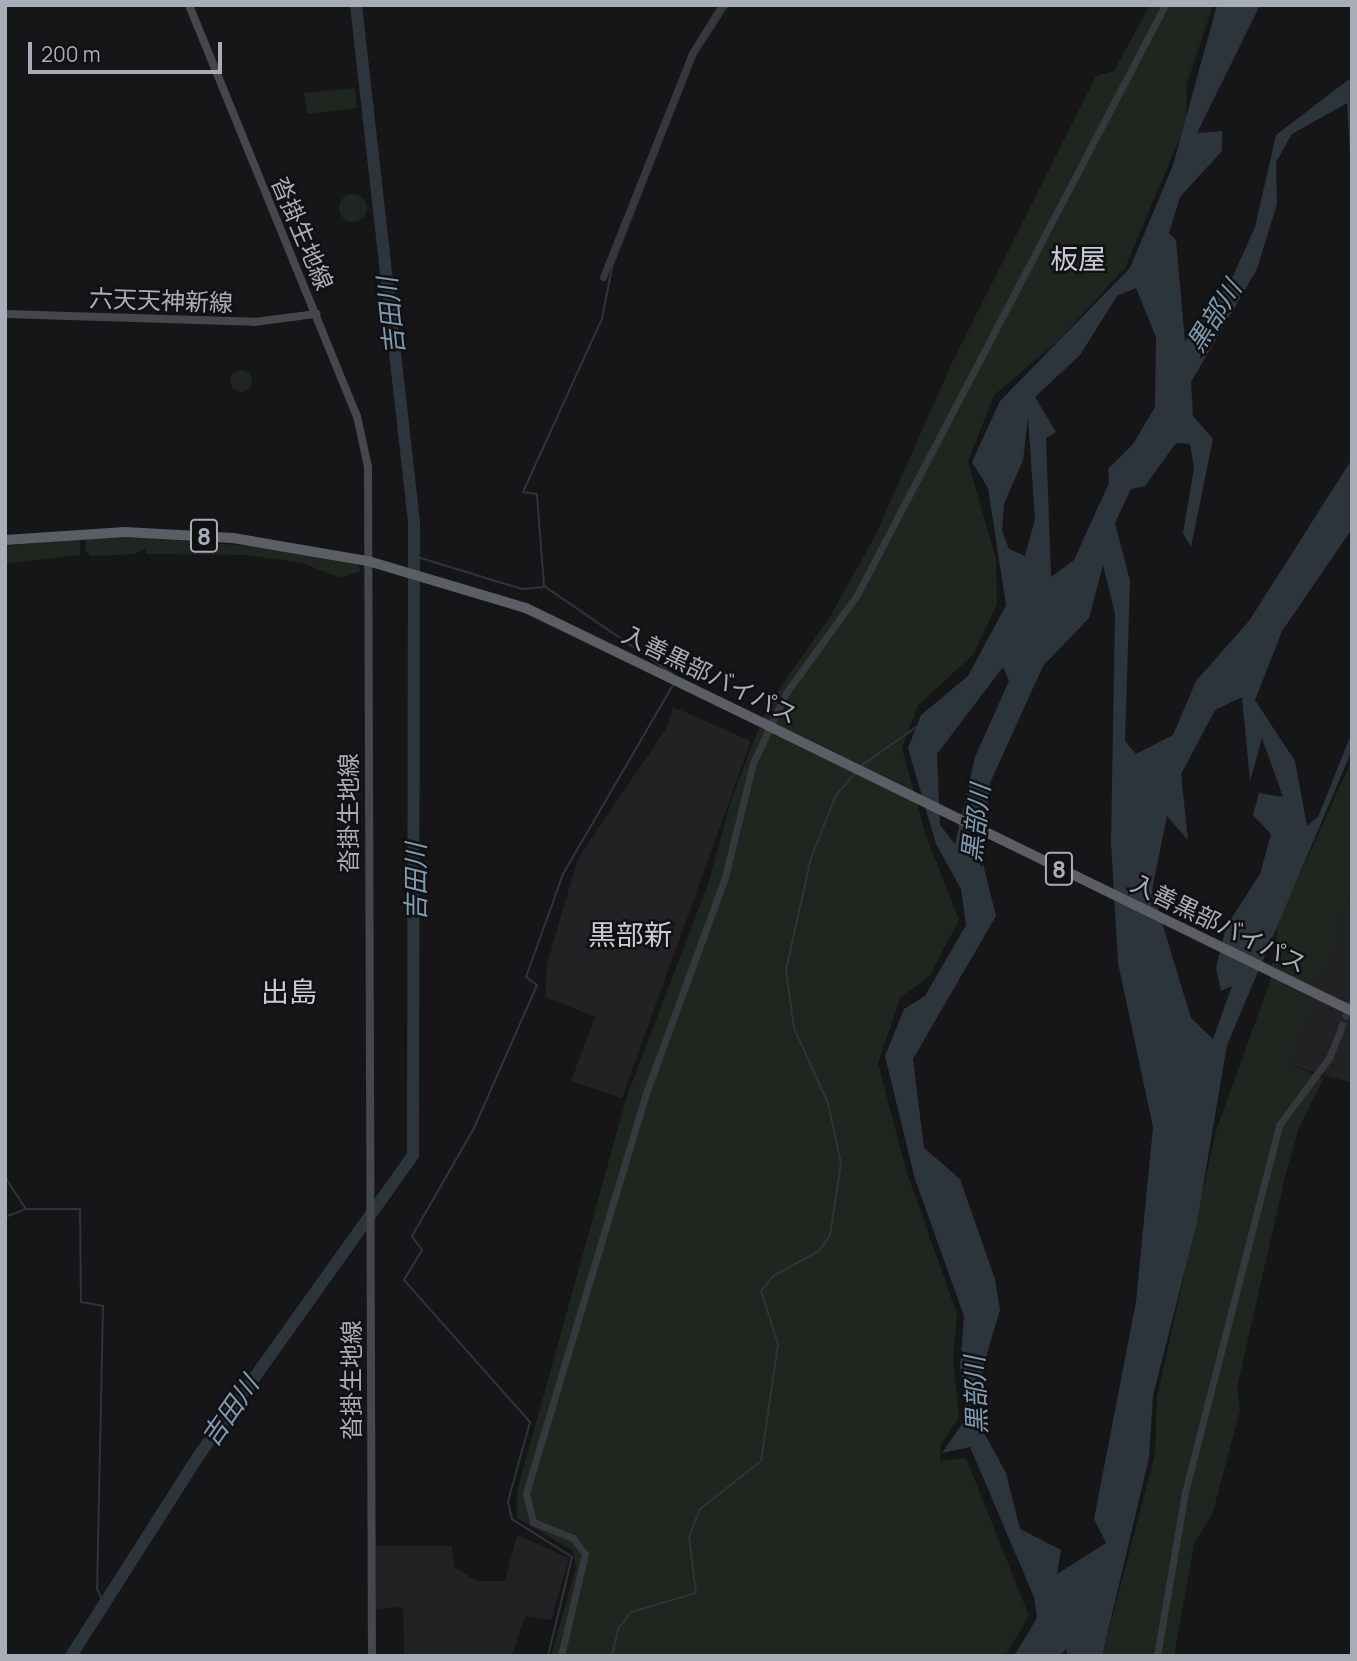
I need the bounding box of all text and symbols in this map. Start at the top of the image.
scale bar [32,28,226,72]
text: 200 m [41,40,101,68]
street label: 沓掛生地線 [266,172,340,294]
district label: 板屋 [1050,241,1106,275]
water label: 黒部川 [1180,275,1248,357]
water label: 吉田川 [371,276,411,356]
street label: 六天天神新線 [89,283,233,317]
road number: 8 [188,516,220,556]
street label: 入善黒部バイパス [617,619,803,729]
street label: 沓掛生地線 [334,753,362,873]
water label: 黒部川 [956,782,996,864]
water label: 吉田川 [400,843,432,921]
road number: 8 [1043,849,1075,888]
street label: 入善黒部バイパス [1126,868,1312,978]
district label: 黒部新 [588,917,672,951]
district label: 出島 [261,974,317,1008]
street label: 沓掛生地線 [337,1320,365,1440]
water label: 黒部川 [959,1355,993,1435]
water label: 吉田川 [195,1370,265,1452]

